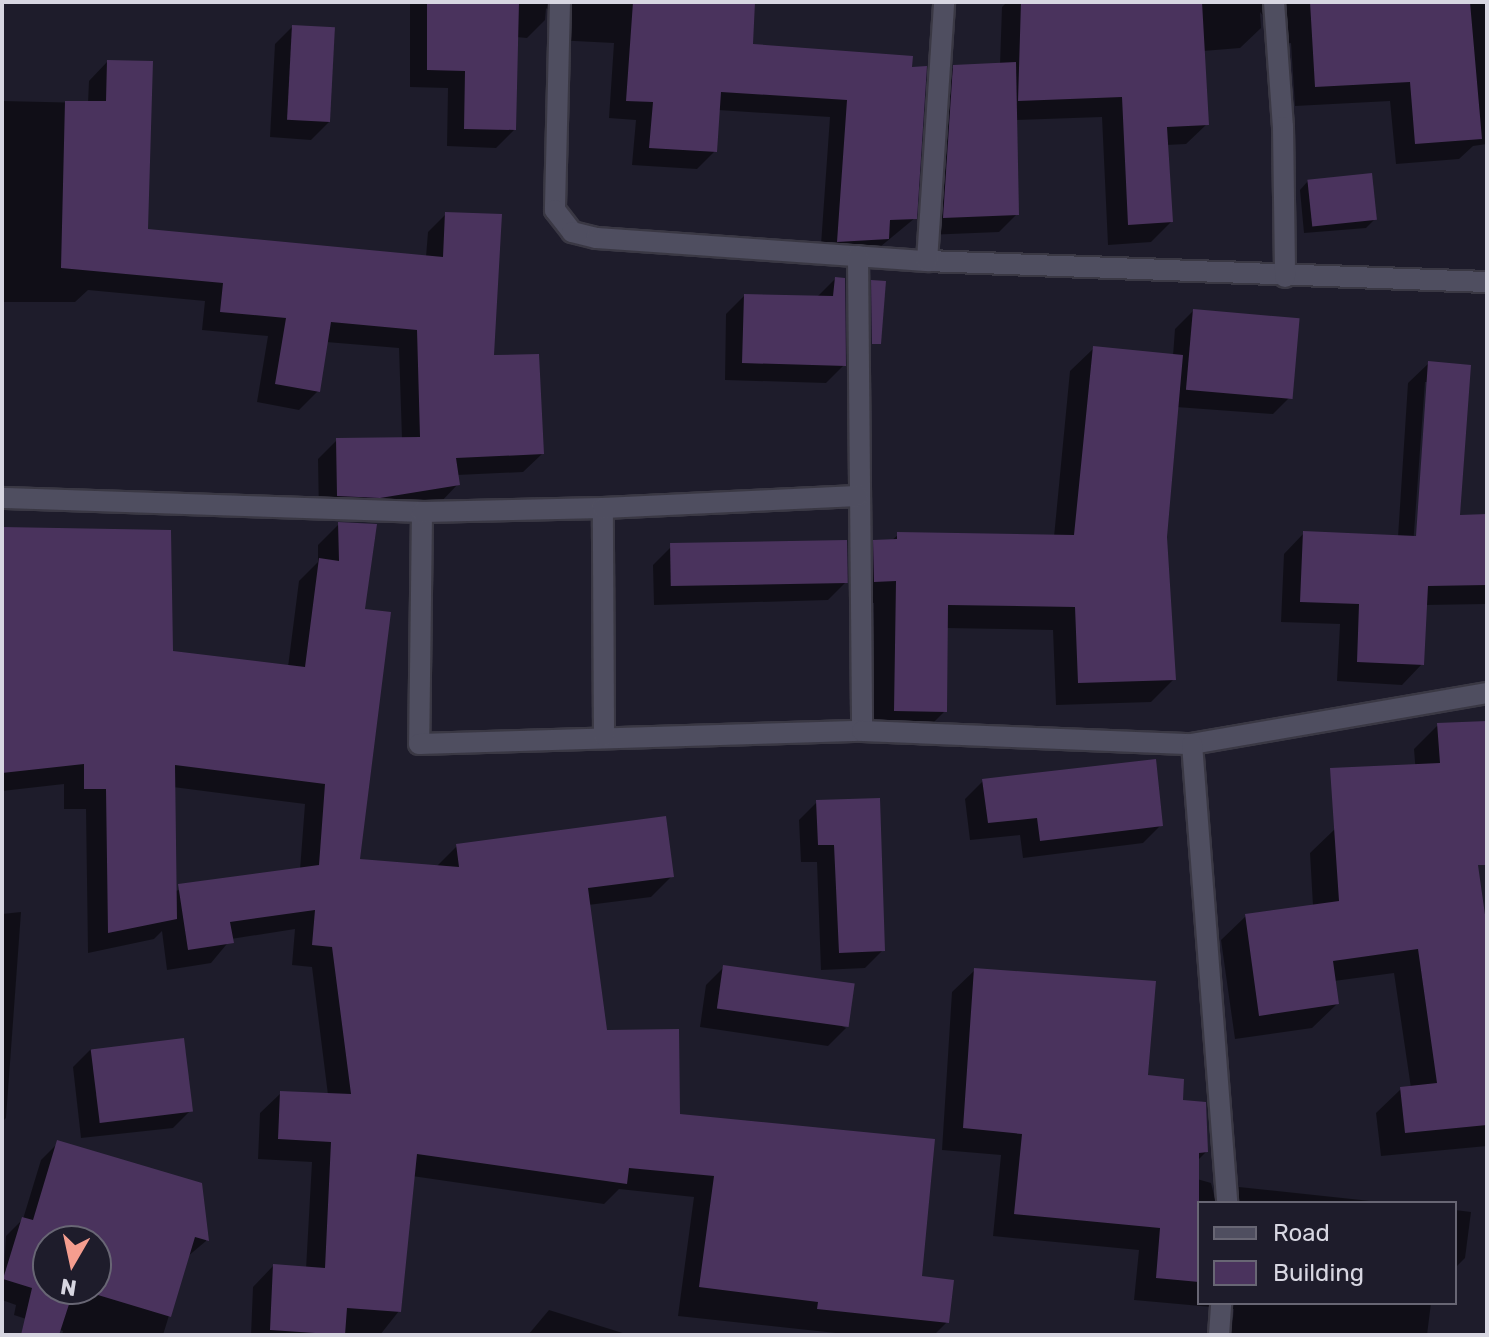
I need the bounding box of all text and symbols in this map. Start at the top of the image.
legend [1197,1201,1457,1305]
text: Road [1273,1219,1330,1247]
north arrow [32,1225,112,1305]
text: Building [1273,1259,1364,1287]
text: N [59,1273,78,1302]

